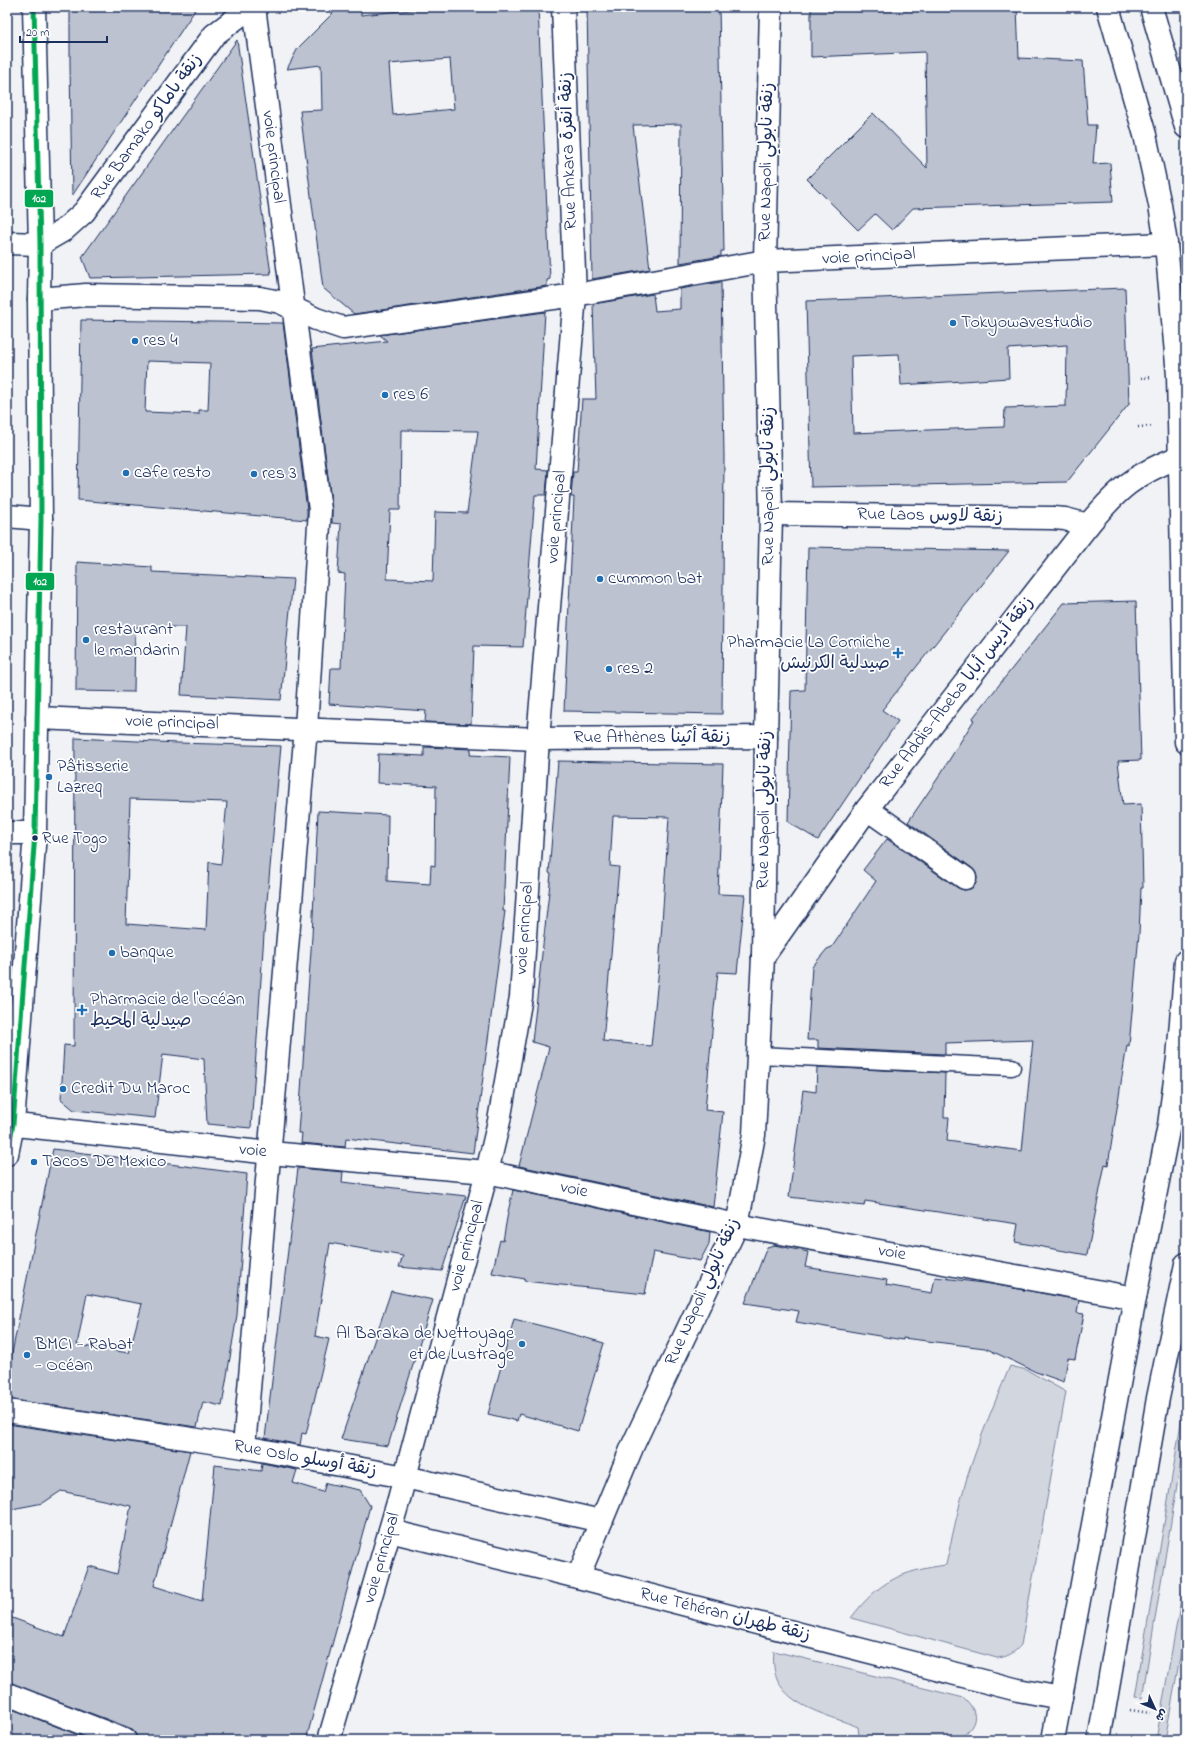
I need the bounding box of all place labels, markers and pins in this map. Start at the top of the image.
place label: Tokyowavestudio [961,310,1092,336]
marker: Tokyowavestudio [948,318,958,328]
place label: res 4 [143,328,178,354]
marker: res 4 [130,336,140,346]
place label: res 6 [393,382,428,408]
marker: res 6 [380,390,390,400]
place label: cafe resto [134,460,211,486]
place label: res 3 [262,461,297,487]
marker: cafe resto [121,468,131,478]
marker: res 3 [249,469,259,479]
place label: cummon bat [608,566,702,592]
marker: cummon bat [595,574,605,584]
place label: restaurant le mandarin [94,617,180,664]
place label: Pharmacie La Corniche صيدلية الكرنيش [727,630,891,677]
marker: restaurant le mandarin [81,635,91,645]
marker: Pharmacie La Corniche صيدلية الكرنيش [893,648,903,658]
place label: res 2 [617,656,653,682]
marker: res 2 [604,664,614,674]
place label: Pâtisserie Lazreq [57,754,130,801]
marker: Pâtisserie Lazreq [44,772,54,782]
place label: Rue Togo [42,826,107,853]
marker: Rue Togo [30,833,40,843]
place label: banque [120,940,175,966]
marker: banque [107,948,117,958]
place label: Pharmacie de l'Océan صيدلية المحيط [90,987,245,1034]
marker: Pharmacie de l'Océan صيدلية المحيط [77,1005,87,1015]
place label: Credit Du Maroc [71,1076,190,1102]
marker: Credit Du Maroc [58,1084,68,1094]
place label: Tacos De Mexico [42,1149,166,1175]
marker: Tacos De Mexico [29,1157,39,1167]
place label: Al Baraka de Nettoyage et de Lustrage [336,1321,515,1369]
place label: BMCI - Rabat - Océan [34,1332,133,1379]
marker: Al Baraka de Nettoyage et de Lustrage [517,1339,527,1349]
marker: BMCI - Rabat - Océan [22,1350,32,1360]

